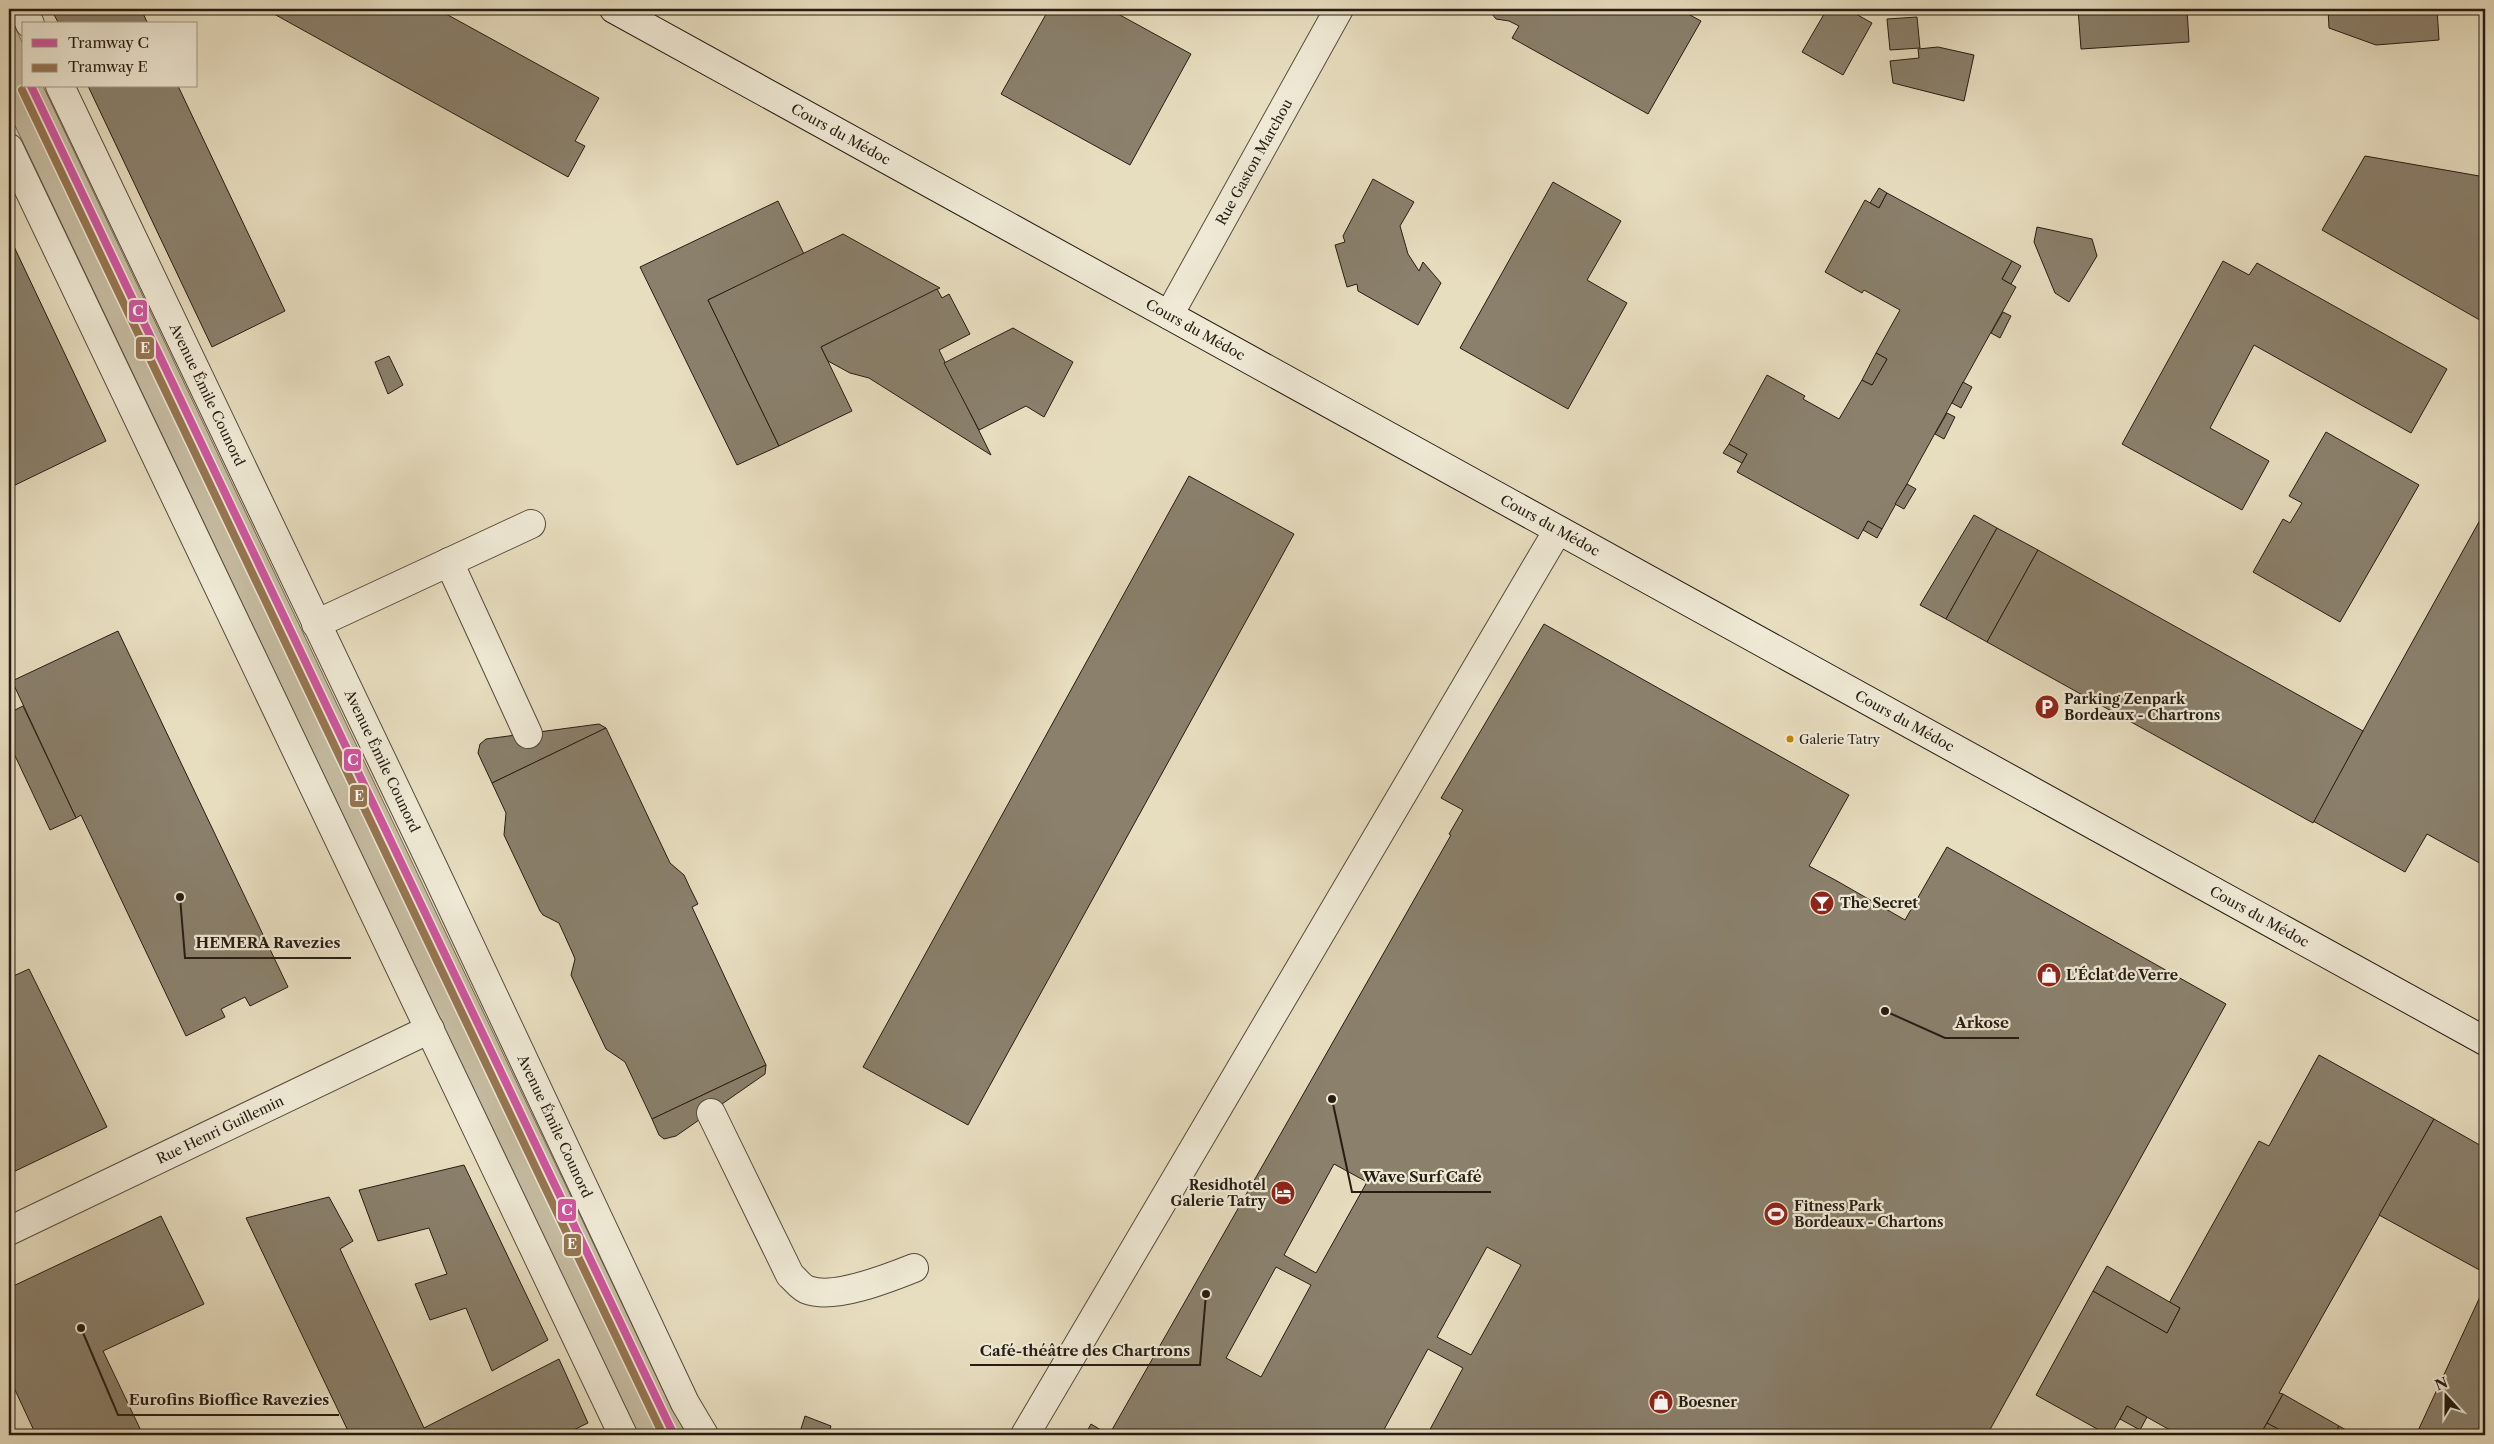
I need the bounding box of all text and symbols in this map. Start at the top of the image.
legend [22,22,198,88]
text: Tramway C [68,33,149,52]
text: Tramway E [68,57,148,76]
street label: Rue Gaston Marchou [1212,95,1296,228]
street label: Cours du Médoc [788,99,894,169]
street label: Cours du Médoc [1143,295,1248,364]
line badge: C [128,299,148,323]
text: C [132,302,144,320]
street label: Avenue Émile Counord [165,319,249,469]
line badge: E [135,336,155,360]
text: E [140,339,150,357]
street label: Cours du Médoc [1497,491,1603,560]
street label: Cours du Médoc [1852,686,1958,756]
street label: Avenue Émile Counord [340,687,424,835]
place label: Parking Zenpark Bordeaux - Chartrons [2064,690,2220,724]
parking icon: Parking Zenpark Bordeaux - Chartrons [2034,694,2060,720]
place label: Galerie Tatry [1799,731,1881,747]
marker: Galerie Tatry [1785,734,1795,744]
line badge: C [343,748,362,772]
line badge: E [349,784,368,808]
text: E [354,787,364,805]
street label: Cours du Médoc [2206,882,2312,951]
bar icon: The Secret [1809,890,1835,916]
place label: The Secret [1840,894,1918,912]
callout: HEMERA Ravezies [185,928,351,958]
text: HEMERA Ravezies [195,933,341,952]
shop icon: L'Éclat de Verre [2036,962,2062,988]
place label: L'Éclat de Verre [2066,965,2178,984]
callout: Arkose [1945,1008,2019,1038]
text: Arkose [1954,1013,2009,1032]
street label: Avenue Émile Counord [513,1051,596,1201]
street label: Rue Henri Guillemin [153,1091,287,1168]
callout: Wave Surf Café [1352,1162,1491,1192]
text: Wave Surf Café [1361,1167,1482,1186]
place label: Residhotel Galerie Tatry [1171,1176,1266,1210]
hotel icon: Residhotel Galerie Tatry [1270,1180,1296,1206]
place label: Fitness Park Bordeaux - Chartons [1794,1197,1944,1231]
line badge: C [557,1198,577,1222]
text: C [561,1201,573,1219]
sports icon: Fitness Park Bordeaux - Chartons [1763,1201,1789,1227]
line badge: E [563,1233,582,1257]
text: E [567,1235,577,1253]
callout: Café-théâtre des Chartrons [970,1335,1200,1365]
text: Café-théâtre des Chartrons [980,1341,1190,1360]
north arrow [2422,1372,2472,1422]
text: N [2432,1373,2450,1394]
callout: Eurofins Bioffice Ravezies [118,1385,339,1415]
shop icon: Boesner [1648,1389,1674,1415]
text: Eurofins Bioffice Ravezies [129,1390,329,1409]
place label: Boesner [1678,1393,1737,1411]

